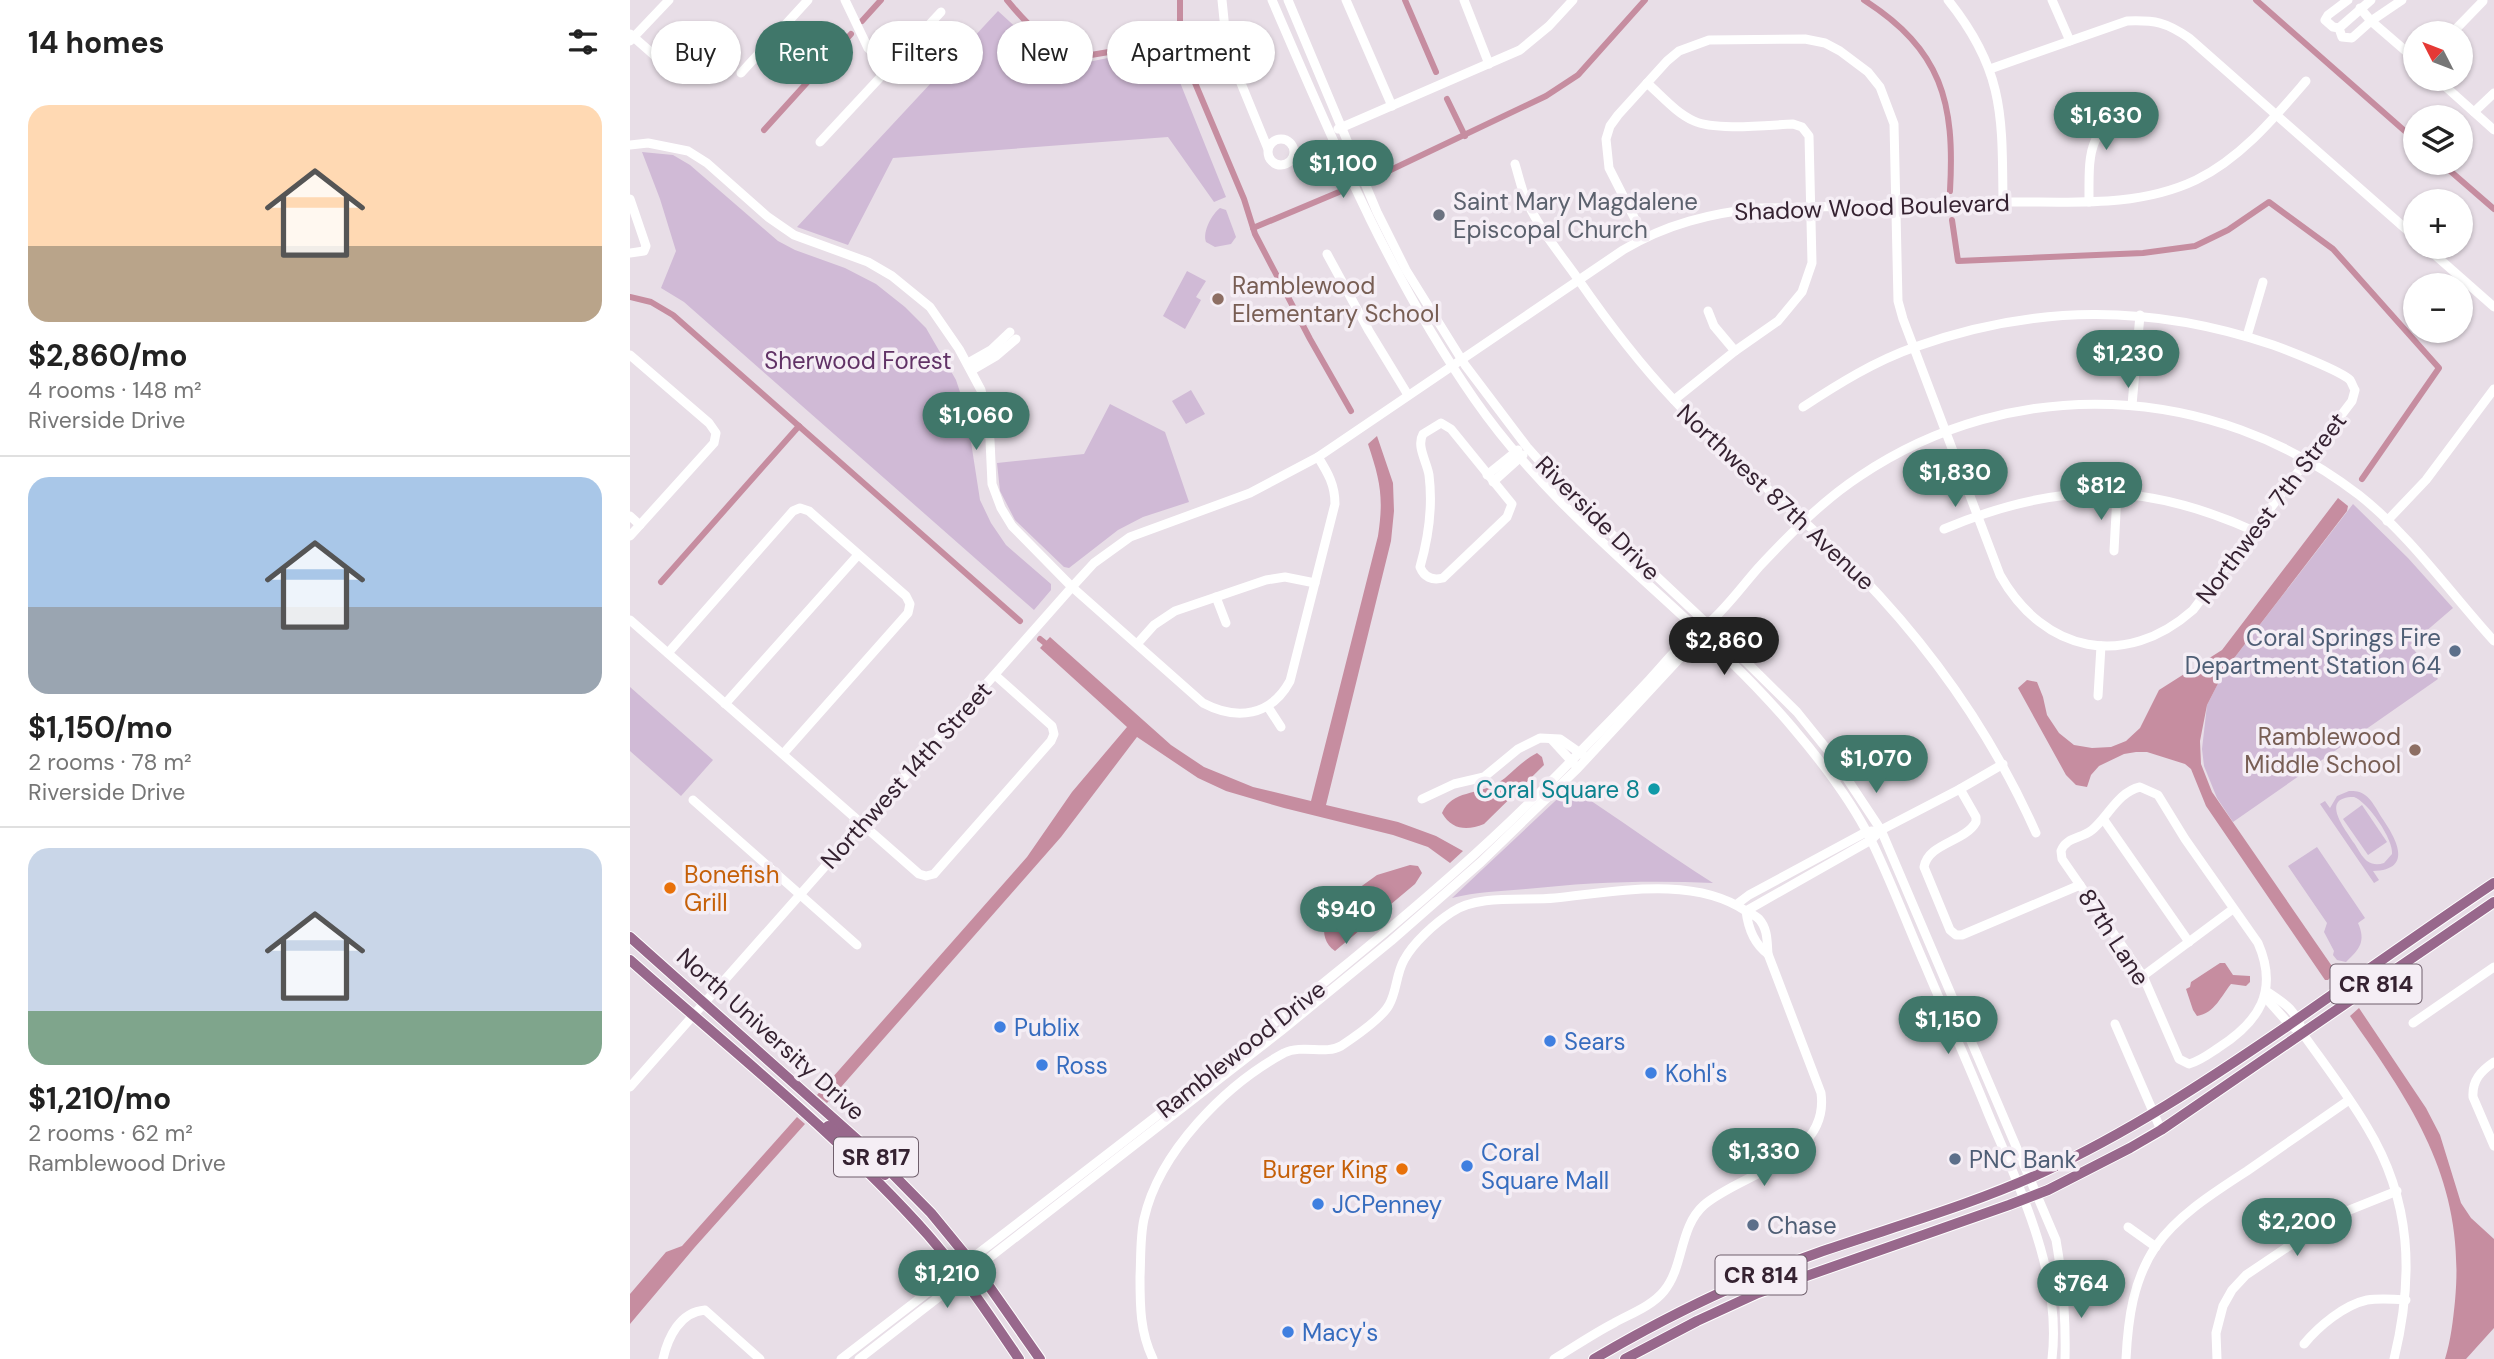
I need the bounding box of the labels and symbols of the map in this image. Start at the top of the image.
north arrow [2403,21,2473,91]
pin: $1,630 [2049,92,2163,152]
pin: $1,100 [1286,140,1400,200]
place label: Saint Mary Magdalene Episcopal Church [1453,186,1698,245]
street label: Shadow Wood Boulevard [1734,187,2010,227]
marker: Saint Mary Magdalene Episcopal Church [1431,207,1447,223]
place label: Ramblewood Elementary School [1232,270,1440,329]
marker: Ramblewood Elementary School [1210,291,1226,307]
pin: $1,230 [2071,330,2185,390]
park label: Sherwood Forest [764,345,952,376]
pin: $1,060 [919,392,1033,452]
street label: Northwest 87th Avenue [1670,397,1882,597]
street label: Northwest 7th Street [2189,406,2353,610]
street label: Riverside Drive [1529,449,1667,587]
pin: $1,830 [1898,449,2012,509]
pin: $812 [2060,462,2142,522]
pin: $2,860 [1667,618,1781,677]
place label: Coral Springs Fire Department Station 64 [2185,622,2441,681]
marker: Coral Springs Fire Department Station 64 [2447,643,2463,659]
street label: Northwest 14th Street [814,675,998,875]
place label: Ramblewood Middle School [2244,721,2401,780]
pin: $1,070 [1819,736,1933,795]
marker: Ramblewood Middle School [2407,742,2423,758]
place label: Coral Square 8 [1476,774,1640,805]
marker: Coral Square 8 [1646,781,1662,797]
place label: Bonefish Grill [684,859,779,918]
marker: Bonefish Grill [662,880,678,896]
street label: 87th Lane [2071,883,2157,991]
pin: $940 [1305,886,1387,946]
street label: North University Drive [670,941,872,1127]
road number: CR 814 [2330,965,2422,1004]
street label: Ramblewood Drive [1150,973,1332,1125]
pin: $1,150 [1891,996,2005,1056]
place label: Publix [1014,1012,1080,1043]
marker: Publix [992,1019,1008,1035]
place label: Sears [1564,1026,1626,1057]
marker: Sears [1542,1033,1558,1049]
place label: Ross [1056,1050,1108,1081]
marker: Ross [1034,1057,1050,1073]
place label: Kohl's [1665,1058,1727,1089]
marker: Kohl's [1643,1065,1659,1081]
pin: $1,330 [1707,1128,1821,1188]
place label: Coral Square Mall [1481,1137,1609,1196]
road number: SR 817 [834,1138,918,1176]
place label: PNC Bank [1969,1144,2077,1175]
marker: PNC Bank [1947,1151,1963,1167]
place label: Burger King [1262,1154,1388,1185]
marker: Coral Square Mall [1459,1158,1475,1174]
marker: Burger King [1394,1161,1410,1177]
place label: JCPenney [1332,1189,1442,1220]
marker: JCPenney [1310,1196,1326,1212]
pin: $2,200 [2240,1198,2354,1258]
place label: Chase [1767,1210,1837,1241]
marker: Chase [1745,1217,1761,1233]
pin: $1,210 [890,1250,1004,1310]
road number: CR 814 [1716,1256,1806,1294]
pin: $764 [2040,1260,2122,1320]
place label: Macy's [1302,1317,1378,1348]
marker: Macy's [1280,1324,1296,1340]

